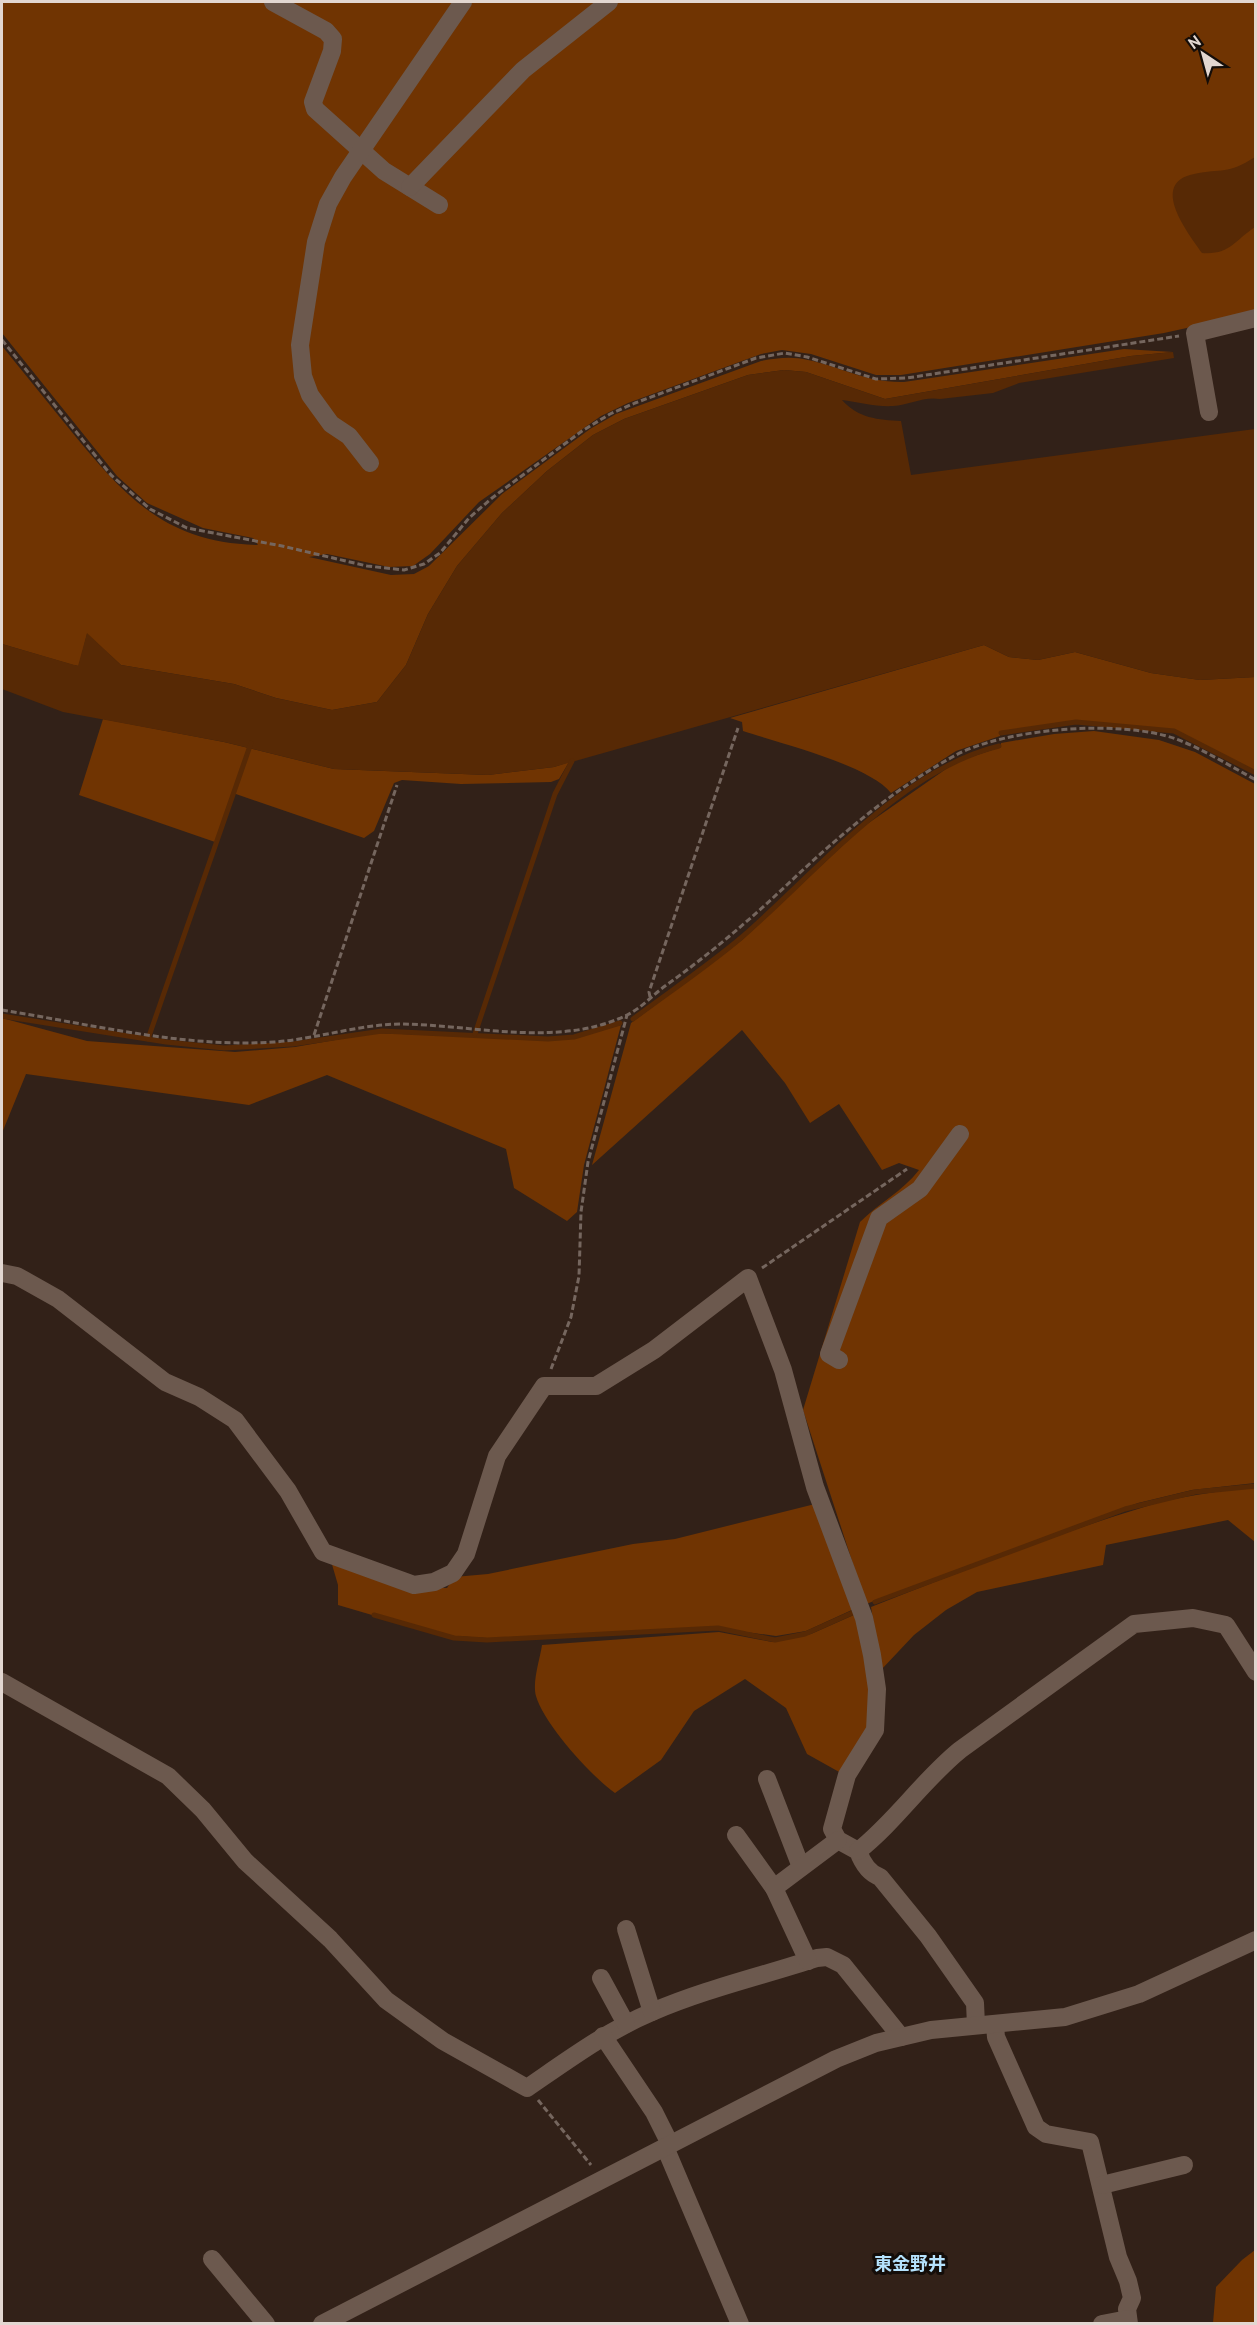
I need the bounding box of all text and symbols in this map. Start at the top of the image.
north arrow [1173,24,1233,84]
text: N [1184,31,1204,53]
district label: 東金野井 [874,2252,946,2275]

